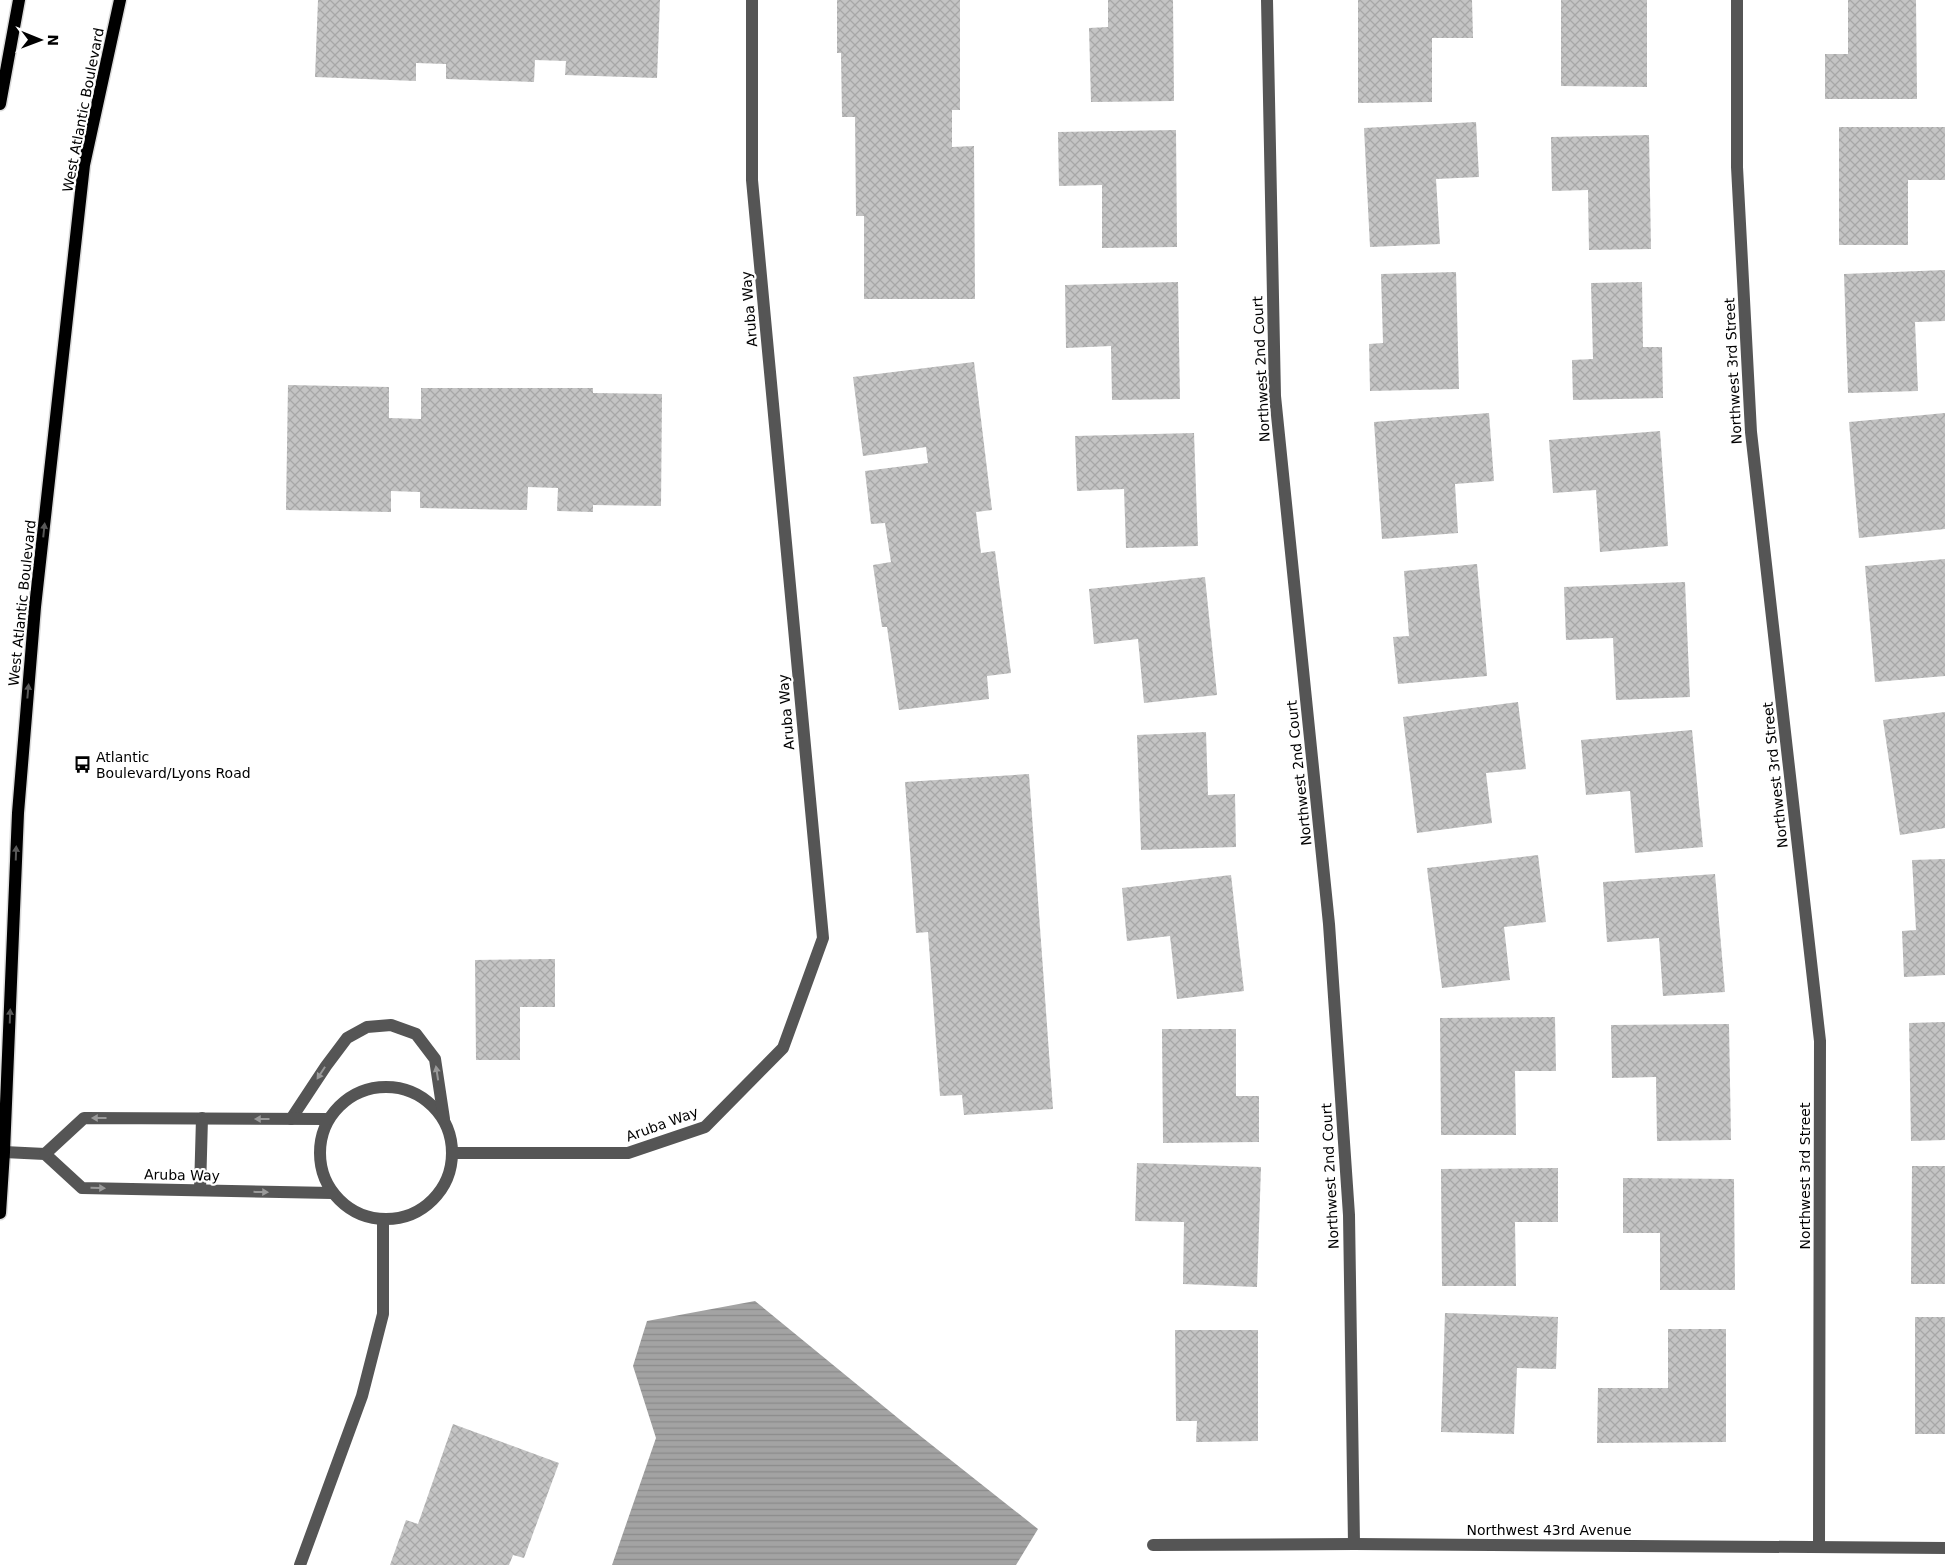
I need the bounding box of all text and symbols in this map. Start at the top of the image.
north arrow [15,15,65,65]
street label: West Atlantic Boulevard [59,26,107,194]
text: N [45,34,61,46]
street label: Aruba Way [738,270,760,348]
street label: Northwest 2nd Court [1249,295,1273,442]
street label: Northwest 3rd Street [1721,297,1745,445]
street label: West Atlantic Boulevard [5,519,39,687]
one-way arrow [40,521,48,537]
street label: Aruba Way [775,673,797,751]
one-way arrow [24,683,32,699]
street label: Northwest 2nd Court [1283,699,1315,846]
street label: Northwest 3rd Street [1759,701,1791,849]
place label: Atlantic Boulevard/Lyons Road [96,749,251,781]
bus stop icon: Atlantic Boulevard/Lyons Road [72,755,92,775]
one-way arrow [12,845,20,861]
one-way arrow [6,1008,14,1024]
one-way arrow [433,1065,441,1081]
one-way arrow [317,1066,326,1080]
street label: Northwest 2nd Court [1318,1102,1342,1249]
street label: Northwest 3rd Street [1797,1102,1813,1249]
street label: Aruba Way [624,1103,700,1145]
one-way arrow [91,1114,107,1122]
one-way arrow [254,1115,270,1123]
street label: Aruba Way [144,1166,220,1184]
one-way arrow [90,1184,106,1192]
one-way arrow [253,1188,269,1196]
street label: Northwest 43rd Avenue [1466,1522,1632,1538]

